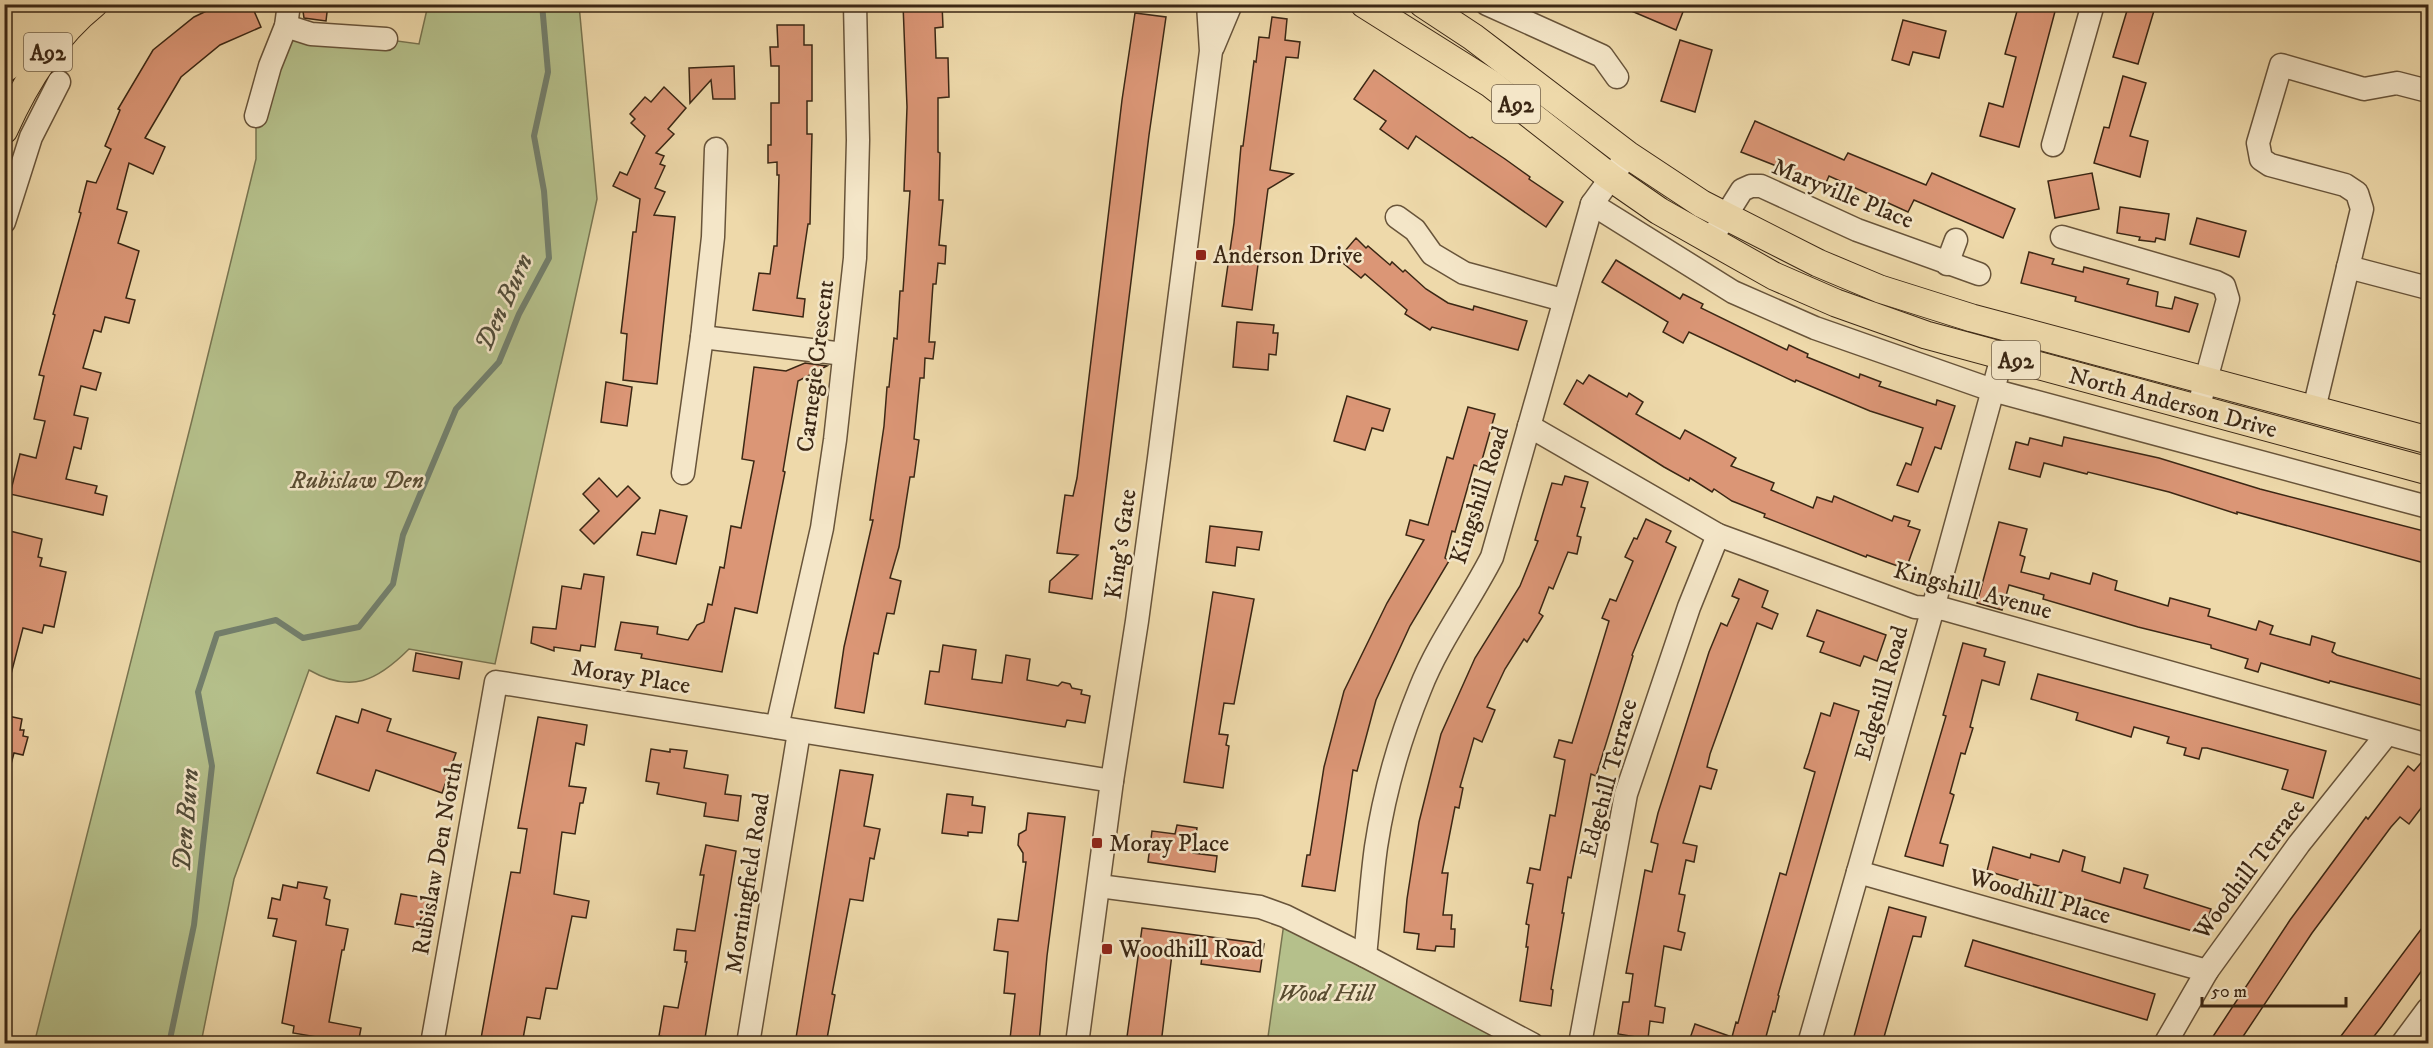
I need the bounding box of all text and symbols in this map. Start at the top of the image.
road number: A92 [24,33,72,71]
road number: A92 [1492,85,1540,123]
street label: Maryville Place [1767,152,1918,236]
place label: Anderson Drive [1213,241,1362,271]
marker: Anderson Drive [1194,248,1208,262]
water label: Den Burn [468,249,541,357]
street label: Carnegie Crescent [791,278,841,454]
road number: A92 [1992,341,2040,379]
street label: North Anderson Drive [2065,361,2280,445]
street label: Kingshill Road [1444,423,1516,568]
park label: Rubislaw Den [289,466,424,496]
street label: King's Gate [1098,487,1144,601]
street label: Kingshill Avenue [1890,555,2055,627]
street label: Edgehill Road [1848,622,1915,764]
street label: Moray Place [569,653,693,701]
street label: Edgehill Terrace [1573,696,1645,861]
street label: Rubislaw Den North [406,759,470,957]
water label: Den Burn [166,767,207,873]
street label: Morningfield Road [719,791,777,976]
street label: Woodhill Terrace [2187,793,2313,947]
place label: Moray Place [1109,829,1229,859]
marker: Moray Place [1090,836,1104,850]
street label: Woodhill Place [1964,862,2114,932]
place label: Woodhill Road [1118,935,1263,965]
marker: Woodhill Road [1100,942,1114,956]
scale bar [2202,970,2346,1008]
park label: Wood Hill [1278,979,1377,1009]
text: 50 m [2211,981,2247,1003]

